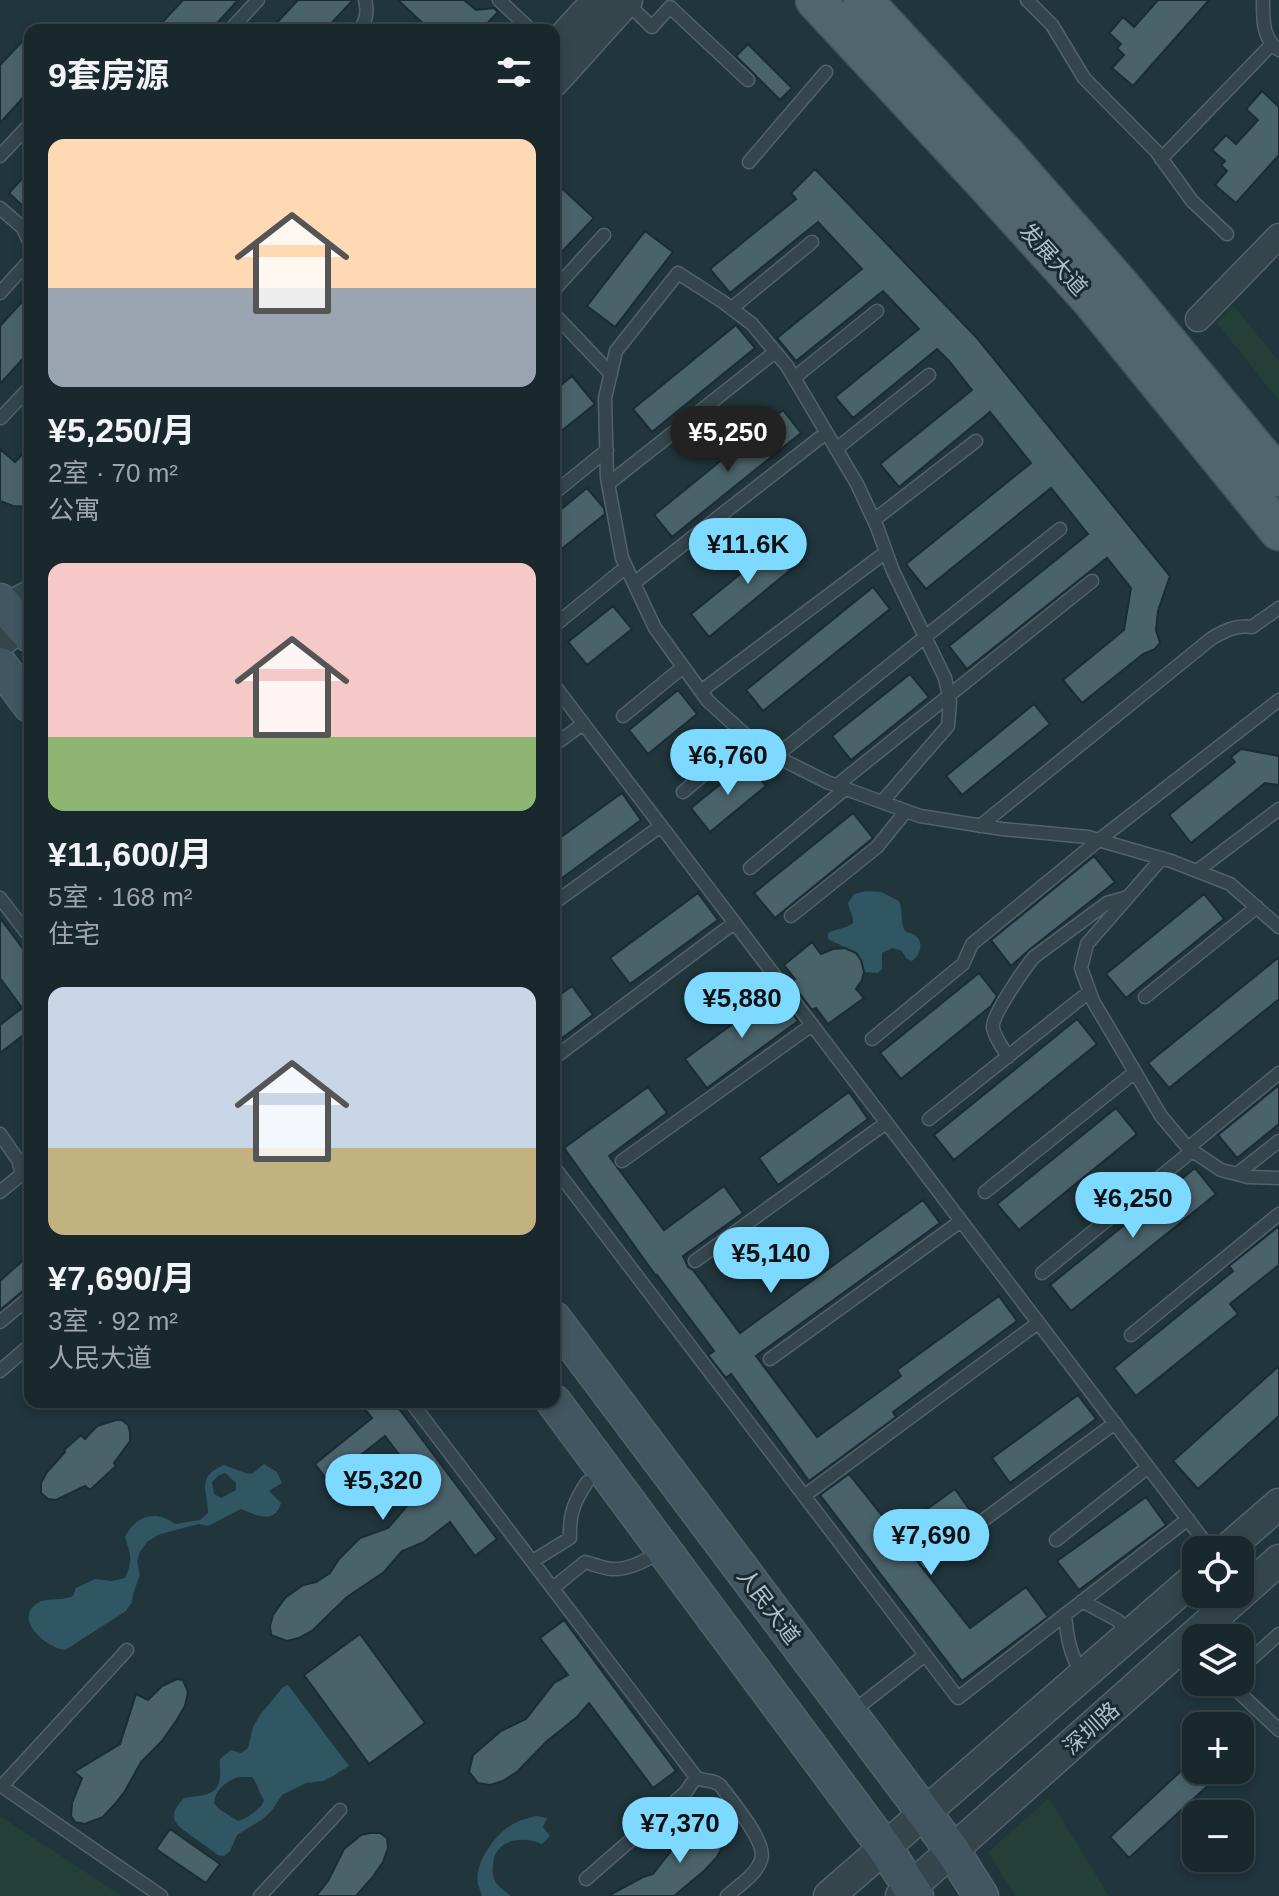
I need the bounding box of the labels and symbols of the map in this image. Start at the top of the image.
street label: 发展大道 [1015,218,1092,300]
pin: ¥5,250 [663,406,793,474]
pin: ¥11.6K [683,518,813,586]
pin: ¥6,760 [663,729,793,797]
pin: ¥5,880 [677,972,807,1040]
pin: ¥6,250 [1068,1172,1198,1240]
pin: ¥5,140 [706,1227,836,1295]
pin: ¥5,320 [318,1454,448,1522]
pin: ¥7,690 [866,1509,996,1577]
street label: 人民大道 [732,1564,805,1649]
street label: 深圳路 [1058,1697,1124,1760]
pin: ¥7,370 [615,1797,745,1865]

